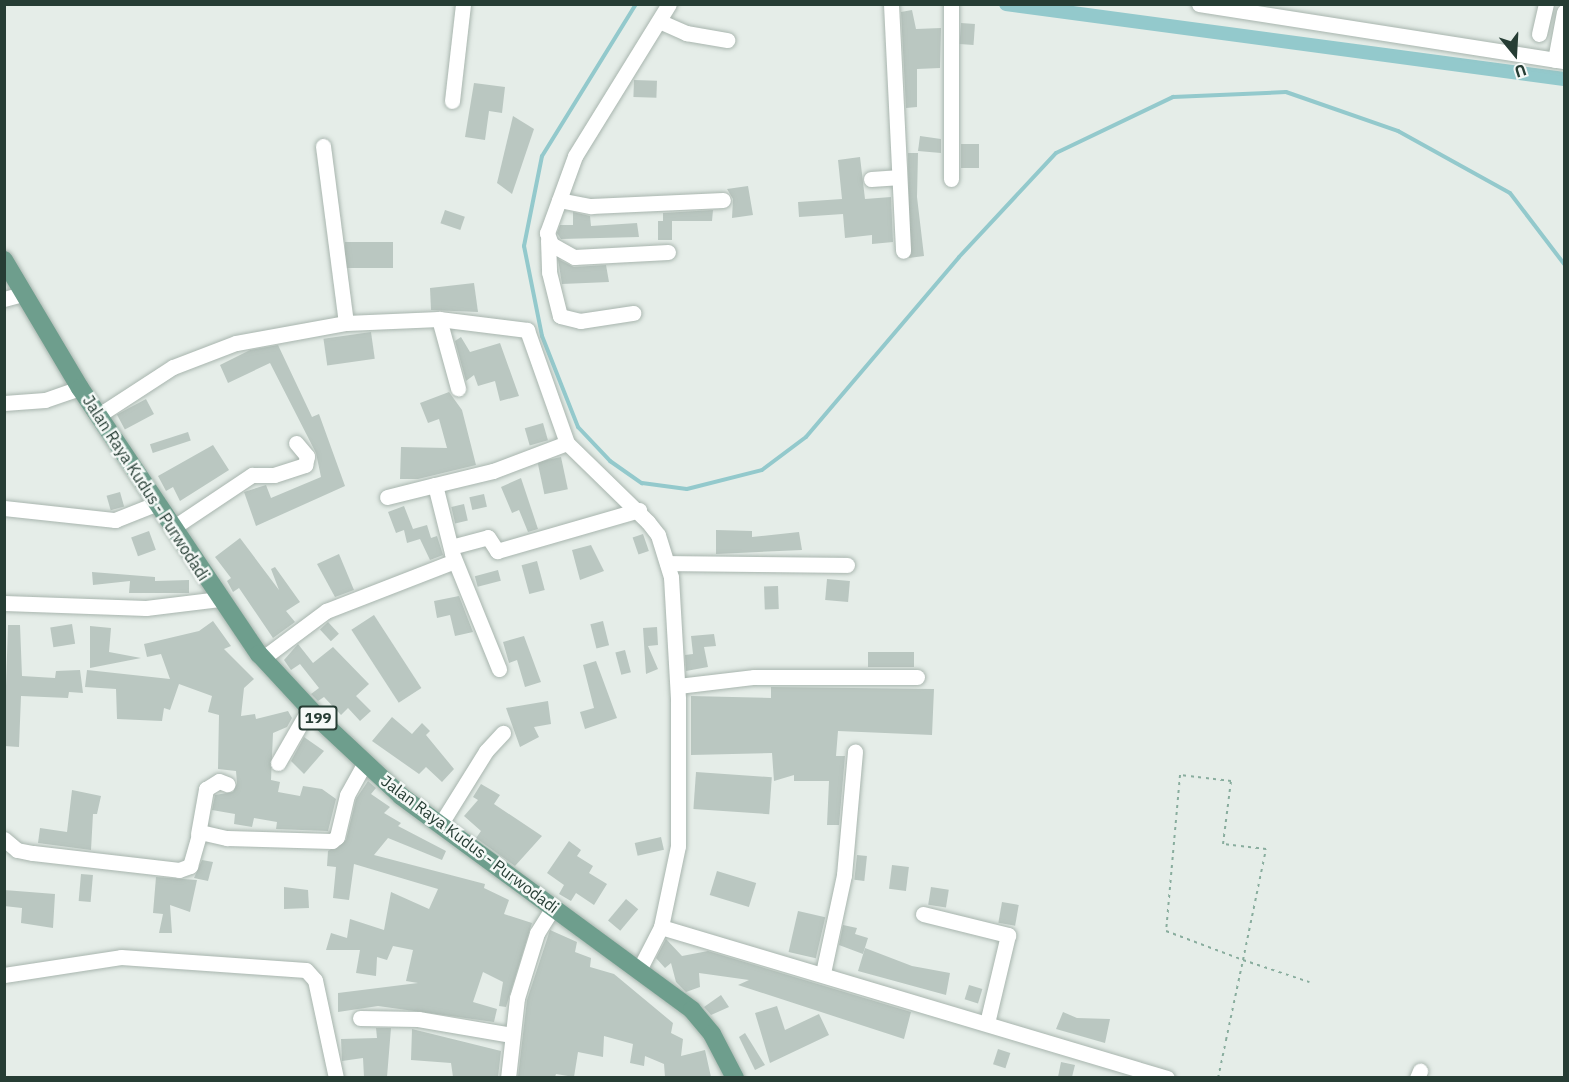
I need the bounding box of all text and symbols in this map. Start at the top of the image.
north arrow [1485,24,1545,84]
text: U [1512,60,1529,82]
street label: Jalan Raya Kudus - Purwodadi [79,392,213,584]
road number: 199 [298,706,338,730]
street label: Jalan Raya Kudus - Purwodadi [377,771,563,917]

